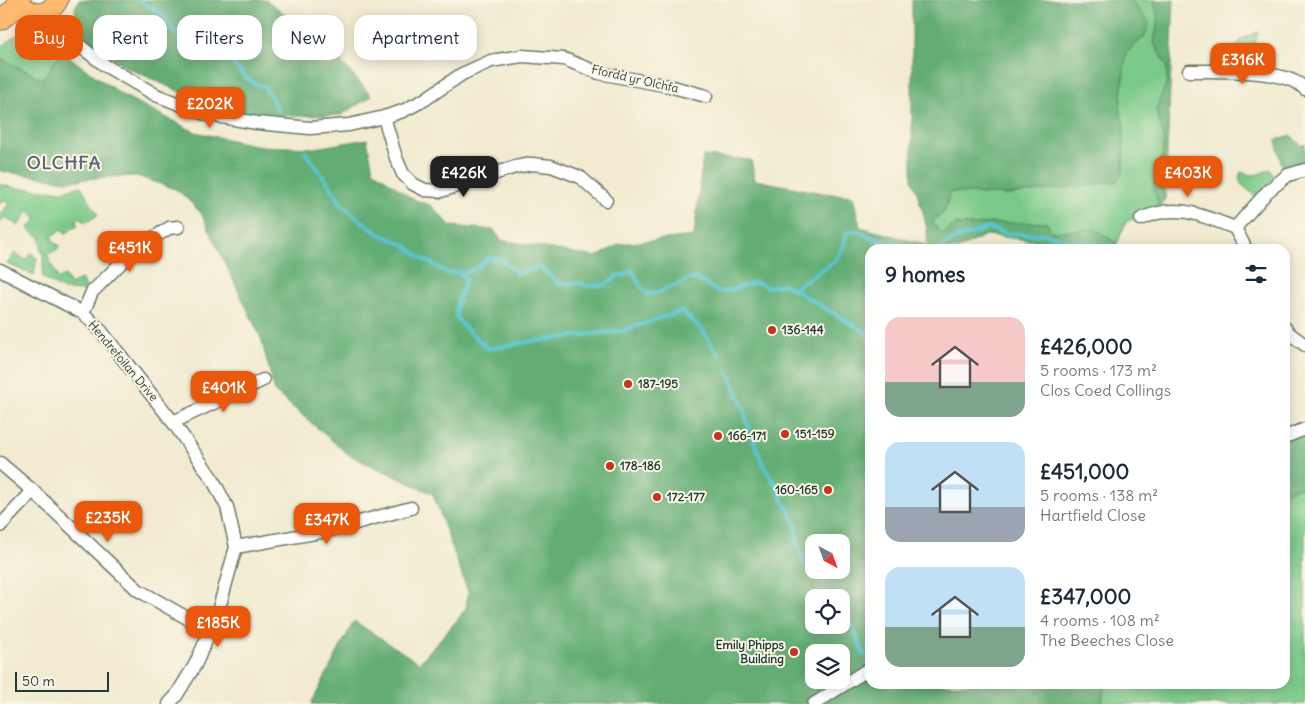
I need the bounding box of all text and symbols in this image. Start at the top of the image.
chip: Buy [15,15,83,60]
chip: Rent [93,15,167,60]
chip: Filters [177,15,262,60]
chip: New [272,15,344,60]
chip: Apartment [354,15,477,60]
pin: £316K [1208,42,1278,85]
text: £316K [1222,49,1264,69]
street label: Ffordd yr Olchfa [590,61,680,96]
pin: £202K [175,86,245,129]
text: £202K [187,93,233,113]
district label: OLCHFA [27,151,101,174]
pin: £426K [429,156,499,198]
pin: £403K [1153,156,1223,198]
text: £426K [441,162,487,182]
text: £403K [1164,162,1212,182]
pin: £451K [95,230,165,273]
text: £451K [108,237,152,257]
icon: filters [1242,260,1270,288]
text: 9 homes [885,261,965,288]
street label: Hendrefoilan Drive [85,317,162,404]
place label: 136-144 [782,322,824,337]
marker: 136-144 [766,324,778,336]
text: £426,000 [1040,333,1133,360]
icon: home [925,337,985,397]
text: 5 rooms · 173 m² [1040,360,1157,380]
pin: £401K [189,370,259,413]
place label: 187-195 [638,376,678,391]
text: £401K [202,377,246,397]
marker: 187-195 [622,378,634,390]
text: Clos Coed Collings [1040,380,1171,400]
place label: 151-159 [795,426,835,441]
place label: 166-171 [728,428,767,443]
marker: 151-159 [779,428,791,440]
marker: 166-171 [712,430,724,442]
place label: 178-186 [620,458,661,473]
text: £451,000 [1040,458,1129,485]
marker: 178-186 [604,460,616,472]
icon: home [925,462,985,522]
place label: 160-165 [775,482,818,497]
marker: 160-165 [822,484,834,496]
text: 5 rooms · 138 m² [1040,485,1158,505]
place label: 172-177 [667,489,705,504]
marker: 172-177 [651,491,663,503]
pin: £235K [73,500,143,543]
pin: £347K [292,502,362,545]
text: Hartfield Close [1040,505,1146,525]
text: £235K [85,507,131,527]
text: £347K [305,509,349,529]
north arrow [805,534,850,579]
map controls [805,534,850,689]
text: £347,000 [1040,583,1131,610]
icon: home [925,587,985,647]
button: locate [805,589,850,634]
pin: £185K [183,606,253,648]
text: 4 rooms · 108 m² [1040,610,1160,630]
text: £185K [196,612,240,632]
text: The Beeches Close [1040,630,1174,650]
place label: Emily Phipps Building [715,637,785,667]
button: layers [805,644,850,689]
marker: Emily Phipps Building [788,646,800,658]
scale bar [15,669,109,692]
text: 50 m [22,672,55,690]

